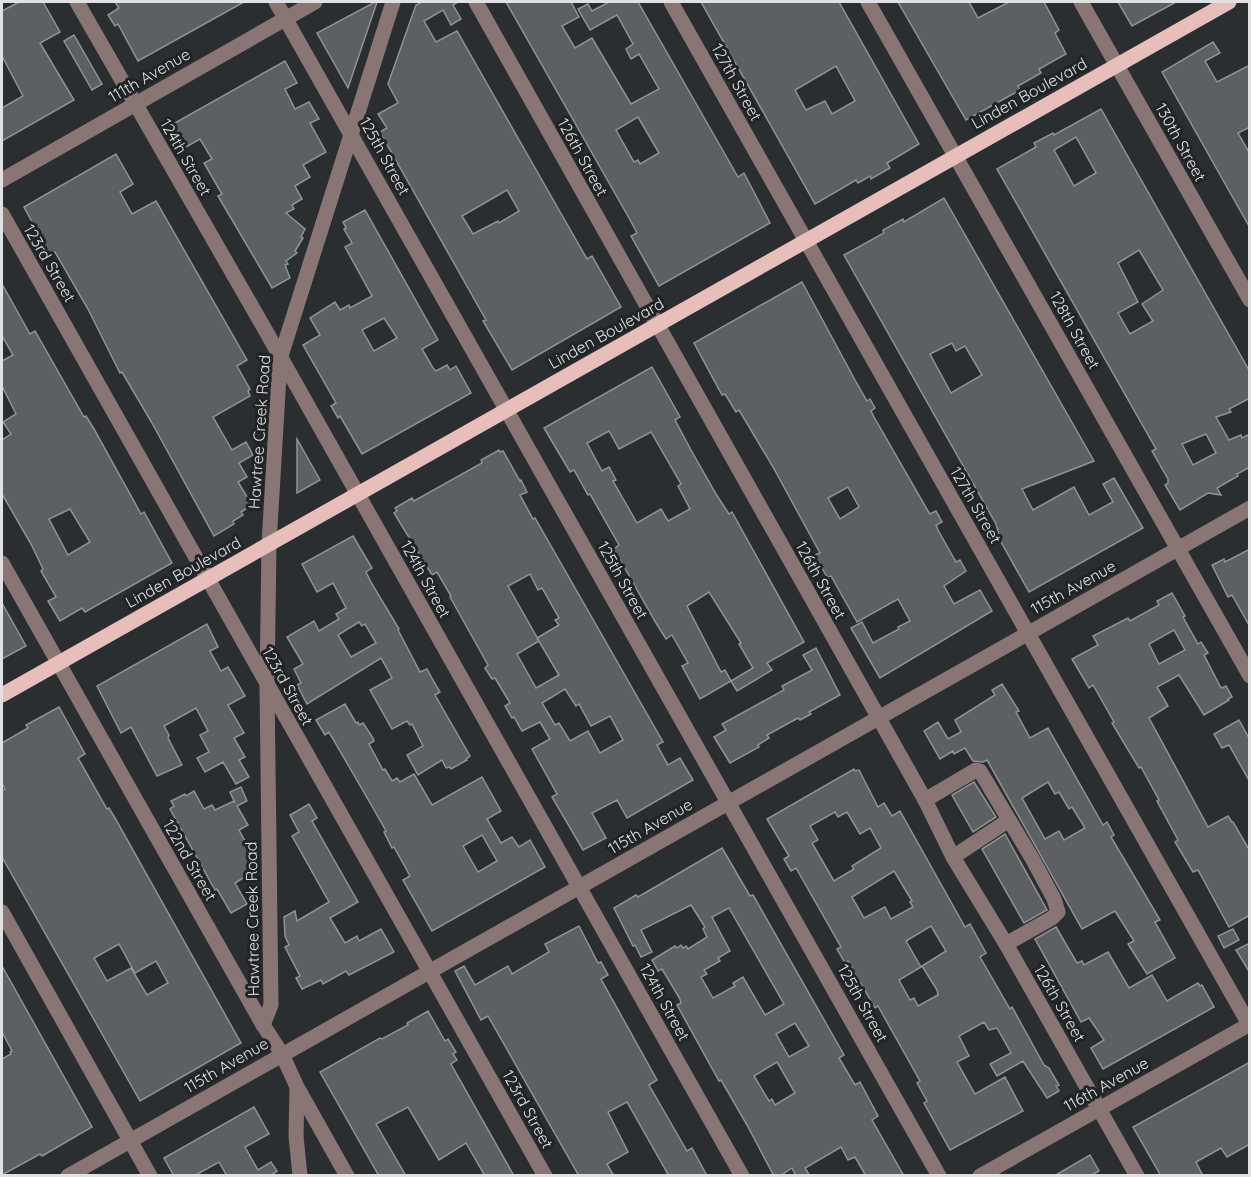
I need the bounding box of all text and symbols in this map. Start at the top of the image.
street label: 127th Street [708,40,766,124]
street label: 111th Avenue [104,43,194,107]
street label: Linden Boulevard [968,53,1090,133]
street label: 130th Street [1151,99,1211,185]
street label: 125th Street [355,113,415,199]
street label: 124th Street [156,115,216,199]
street label: 126th Street [553,115,613,199]
street label: 123rd Street [20,220,80,306]
street label: 128th Street [1045,288,1105,372]
street label: Linden Boulevard [545,293,667,373]
street label: Hawtree Creek Road [244,354,274,510]
street label: 127th Street [946,463,1006,547]
street label: Linden Boulevard [122,532,244,612]
street label: 124th Street [397,537,455,621]
street label: 125th Street [593,537,653,623]
street label: 126th Street [791,538,851,622]
street label: 115th Avenue [1027,555,1119,619]
street label: 123rd Street [258,643,318,729]
street label: 115th Avenue [604,794,696,858]
street label: 122nd Street [159,816,221,904]
street label: Hawtree Creek Road [241,842,263,996]
street label: 124th Street [636,960,694,1044]
street label: 125th Street [833,960,893,1046]
street label: 126th Street [1030,961,1090,1045]
street label: 115th Avenue [180,1033,272,1097]
street label: 116th Avenue [1060,1052,1152,1116]
street label: 123rd Street [498,1066,558,1152]

